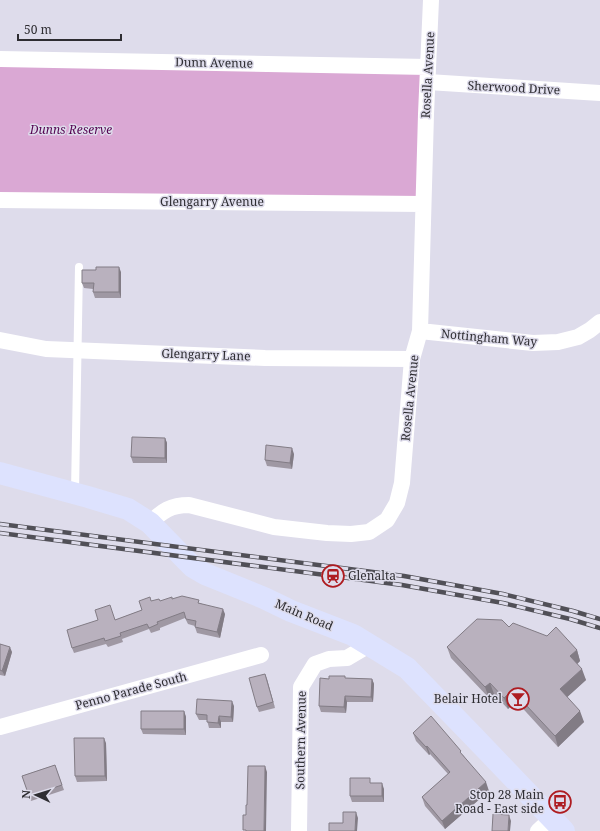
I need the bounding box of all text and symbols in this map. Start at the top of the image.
scale bar [18,16,121,42]
text: 50 m [24,21,52,38]
street label: Rosella Avenue [417,31,438,119]
street label: Dunn Avenue [175,53,253,72]
street label: Sherwood Drive [467,77,561,98]
park label: Dunns Reserve [29,121,112,138]
street label: Glengarry Avenue [160,193,264,210]
street label: Nottingham Way [440,325,538,350]
street label: Glengarry Lane [161,344,251,365]
street label: Rosella Avenue [397,354,422,442]
station icon: Glenalta [320,563,346,589]
place label: Glenalta [348,567,396,584]
street label: Main Road [273,595,336,635]
street label: Penno Parade South [73,667,189,714]
bar icon: Belair Hotel [505,686,531,712]
street label: Southern Avenue [291,690,310,790]
place label: Belair Hotel [434,690,502,707]
north arrow [16,775,56,815]
place label: Stop 28 Main Road - East side [455,786,544,817]
text: N [18,789,33,799]
bus stop icon: Stop 28 Main Road - East side [547,789,573,815]

